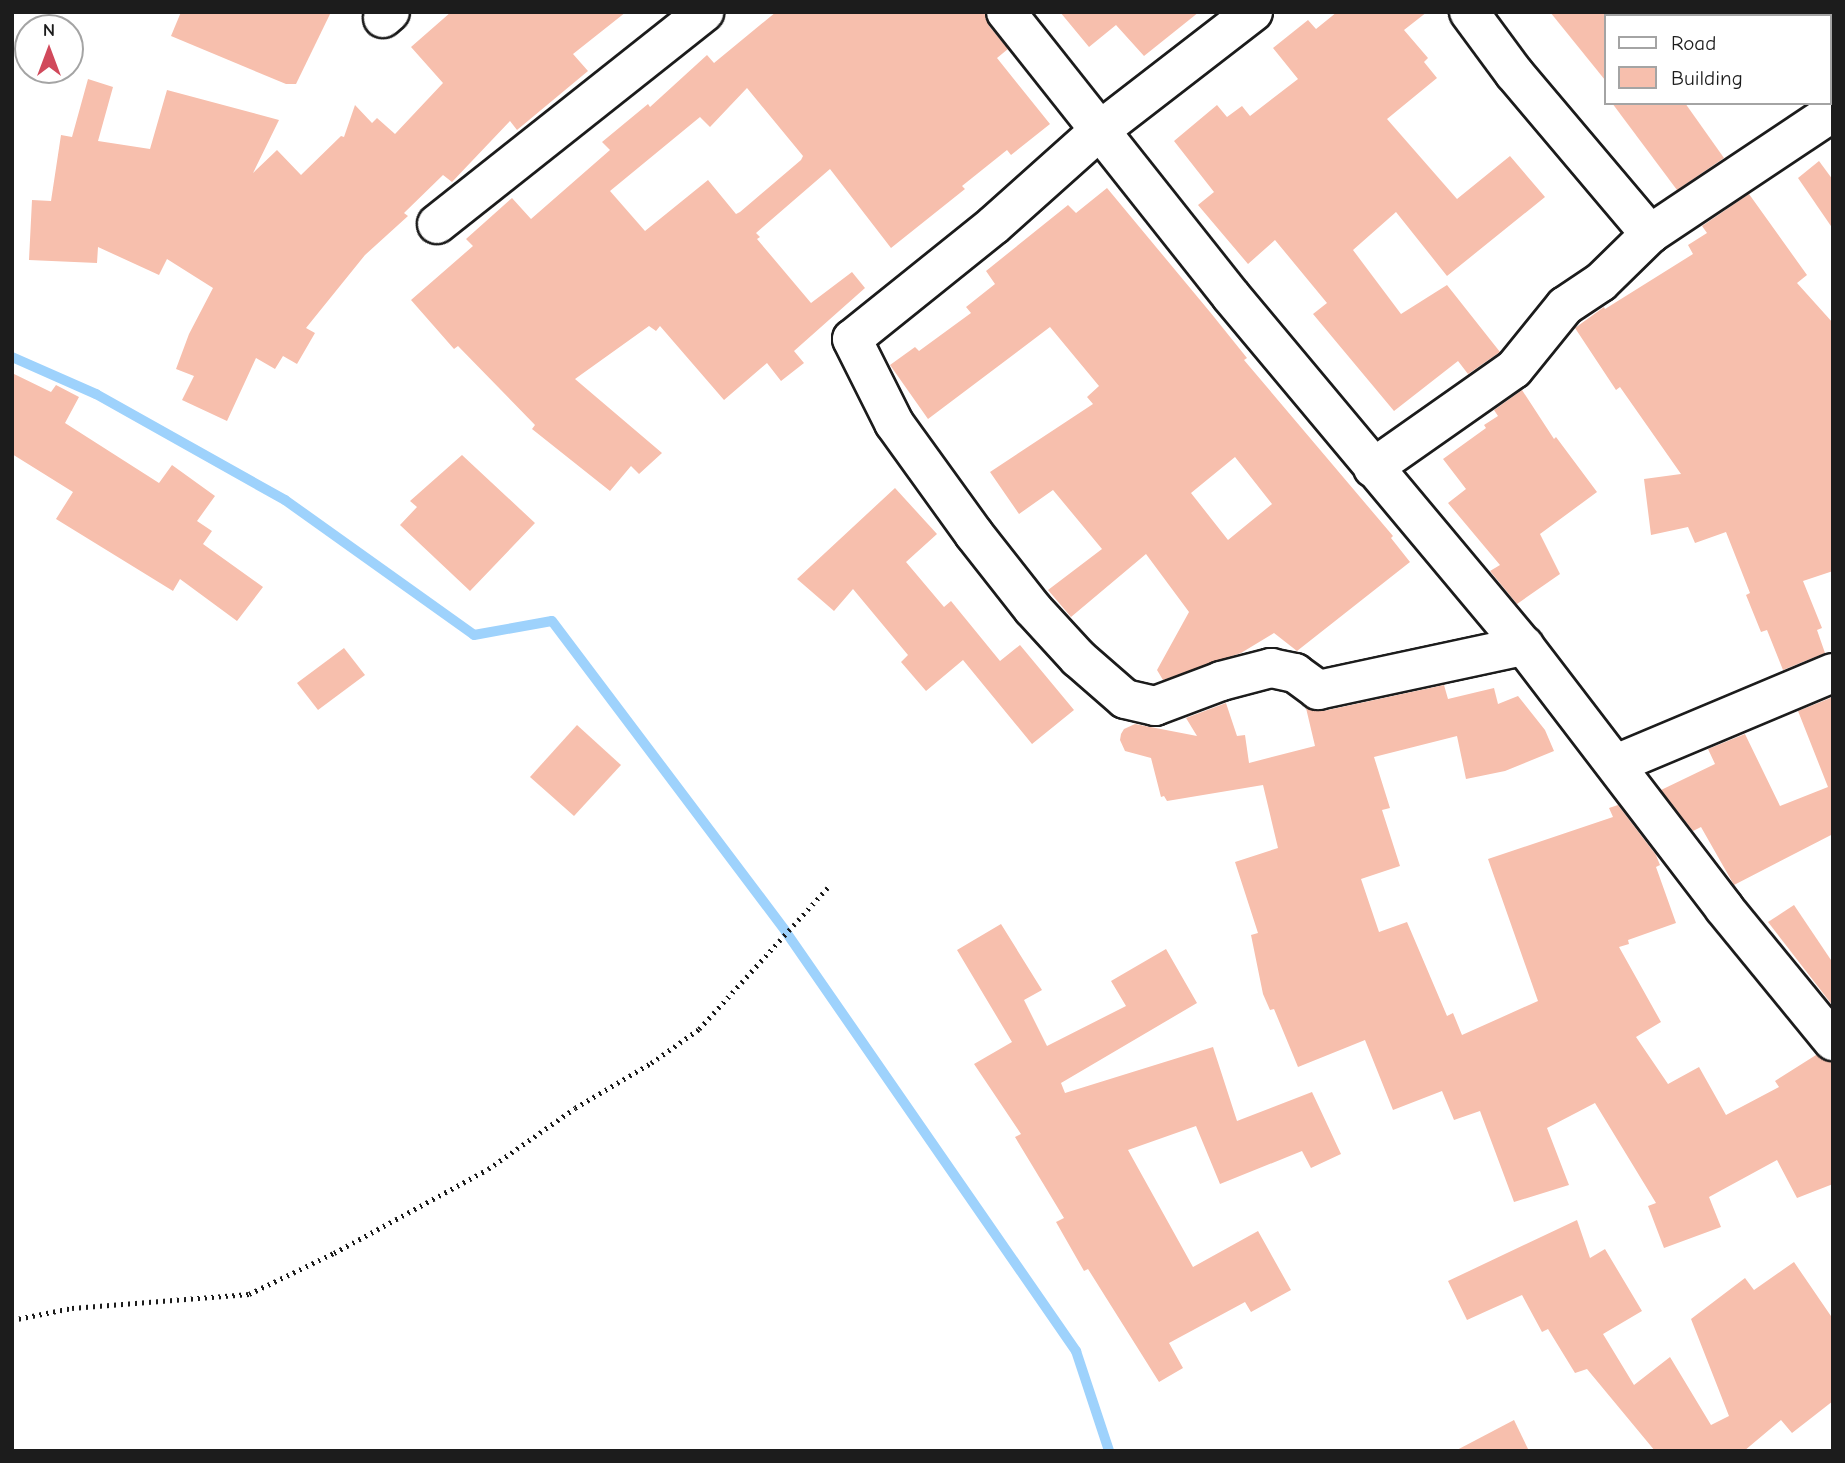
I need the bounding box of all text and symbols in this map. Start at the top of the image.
north arrow [14,14,84,84]
legend [1604,14,1831,105]
text: N [43,19,55,41]
text: Road [1671,31,1716,55]
text: Building [1671,66,1743,90]

